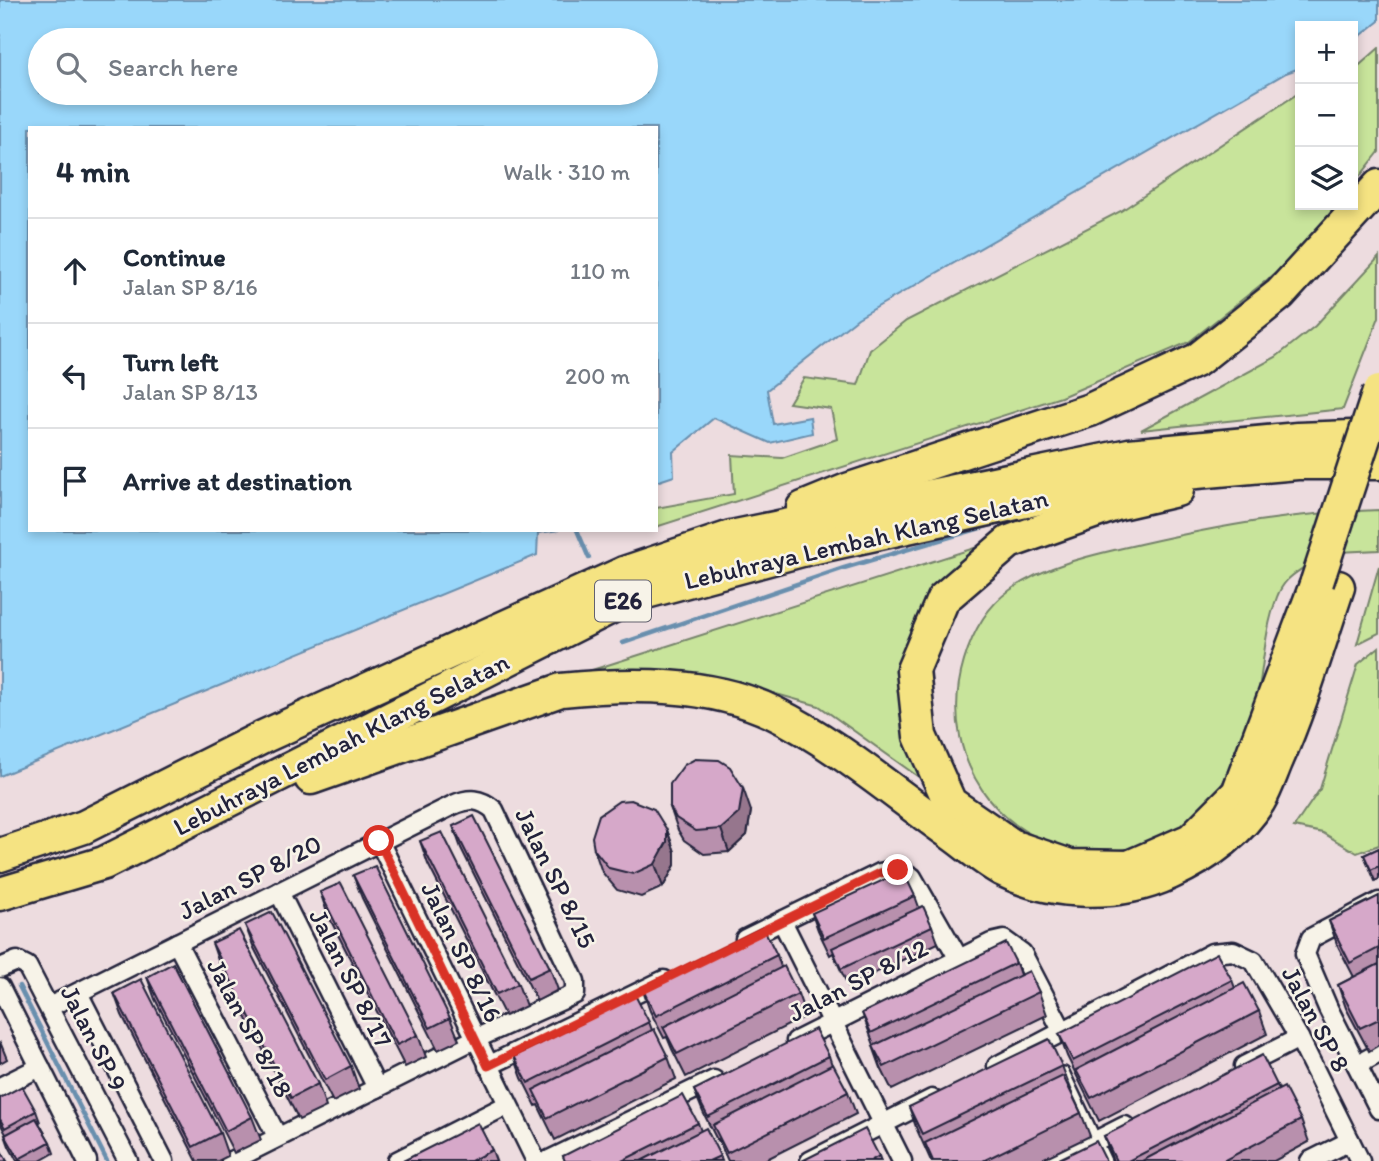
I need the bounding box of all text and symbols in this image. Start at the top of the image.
map controls [1295,21,1358,210]
button: + [1295,21,1358,84]
search box [28,28,658,105]
icon: search [52,48,90,86]
text: Search here [108,51,238,83]
button: − [1295,84,1358,147]
button: layers [1295,147,1358,210]
text: 4 min [56,153,130,190]
text: Walk · 310 m [503,158,630,186]
text: Continue [123,241,226,273]
icon: ahead [56,252,94,290]
text: 110 m [570,257,630,285]
text: Jalan SP 8/16 [123,273,258,301]
text: Turn left [123,346,219,378]
icon: left [56,357,94,395]
text: 200 m [565,362,630,390]
text: Jalan SP 8/13 [123,378,258,406]
icon: arrive [56,462,94,500]
text: Arrive at destination [123,465,352,497]
street label: Lebuhraya Lembah Klang Selatan [681,481,1051,596]
road number: E26 [595,580,651,622]
street label: Lebuhraya Lembah Klang Selatan [168,645,514,843]
street label: Jalan SP 8/15 [508,803,604,953]
route start [363,825,394,856]
street label: Jalan SP 8/20 [173,827,327,927]
route end [882,854,913,885]
street label: Jalan SP 8/16 [414,877,510,1027]
street label: Jalan SP 8/17 [302,903,400,1053]
street label: Jalan SP 8/12 [783,931,933,1029]
street label: Jalan SP 8/18 [200,953,300,1103]
street label: Jalan SP 8 [1275,961,1357,1077]
street label: Jalan SP 9 [54,980,134,1096]

